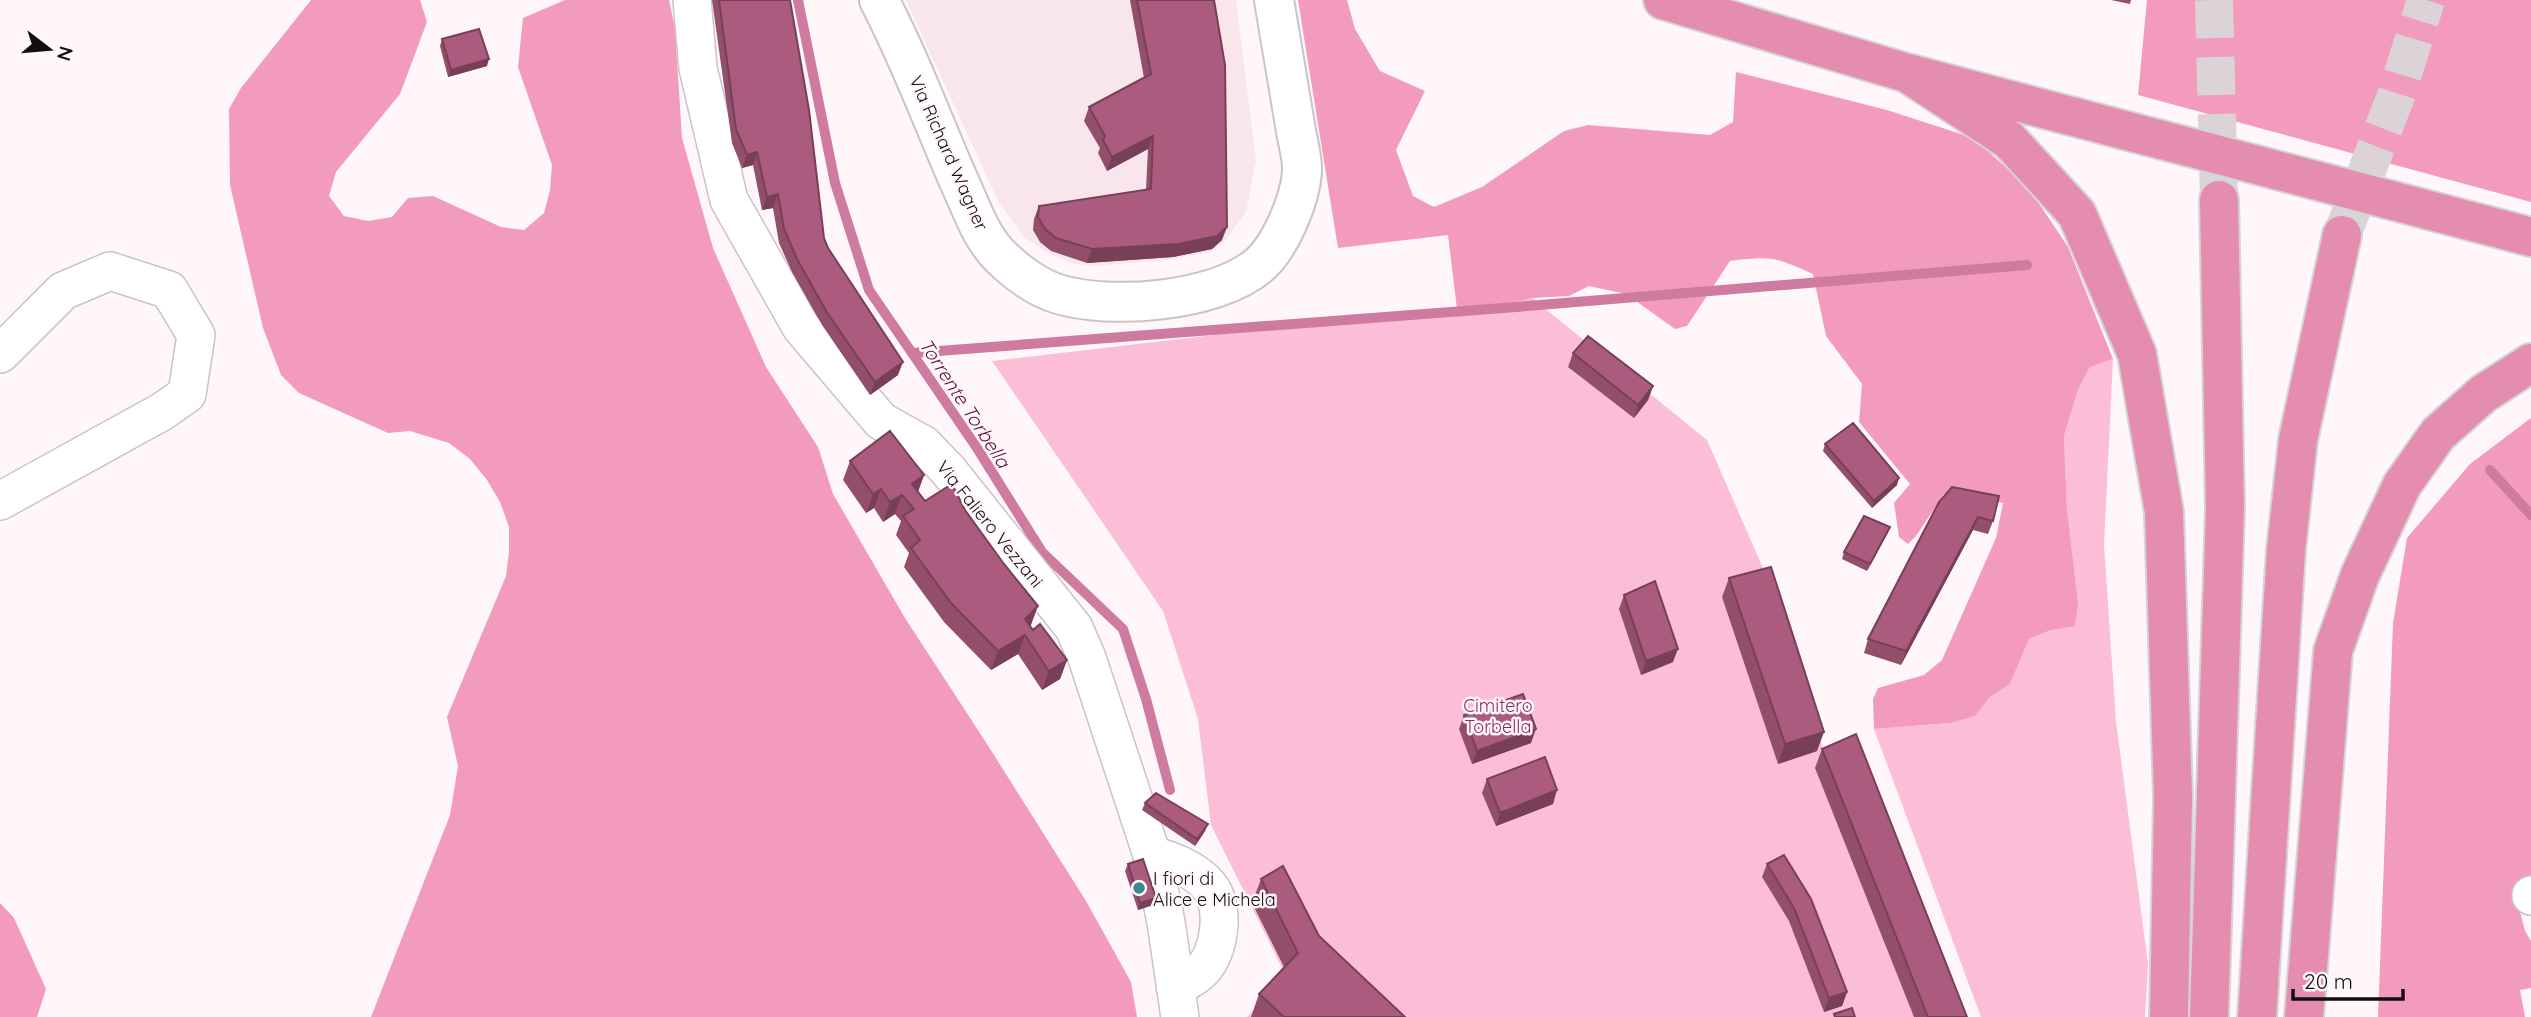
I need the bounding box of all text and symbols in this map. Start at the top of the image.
north arrow [14,14,84,84]
text: N [52,44,79,64]
street label: Via Richard Wagner [904,72,994,234]
water label: Torrente Torbella [914,334,1017,473]
street label: Via Faliero Vezzani [932,456,1048,592]
park label: Cimitero Torbella [1463,694,1533,738]
place label: I fiori di Alice e Michela [1153,867,1276,911]
marker: I fiori di Alice e Michela [1131,880,1147,896]
scale bar [2293,958,2403,1002]
text: 20 m [2304,968,2353,994]

